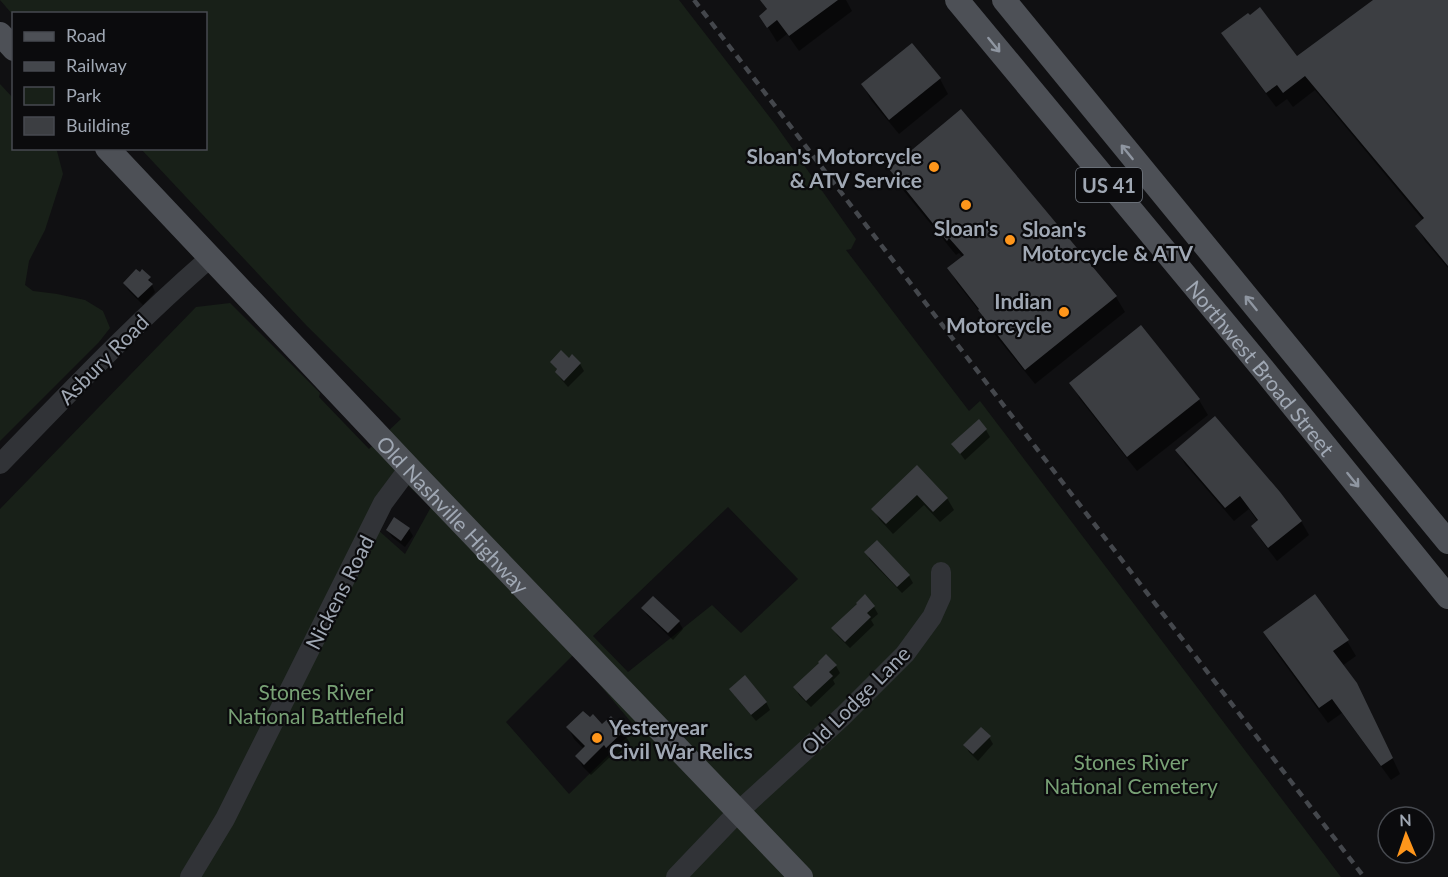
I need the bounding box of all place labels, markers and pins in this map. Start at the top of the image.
place label: Sloan's Motorcycle & ATV Service [747,143,922,192]
marker: Sloan's Motorcycle & ATV Service [927,160,941,174]
marker: Sloan's [959,198,973,212]
place label: Sloan's [934,215,998,240]
place label: Sloan's Motorcycle & ATV [1022,216,1194,265]
marker: Sloan's Motorcycle & ATV [1003,233,1017,247]
place label: Indian Motorcycle [946,288,1052,337]
marker: Indian Motorcycle [1057,305,1071,319]
place label: Yesteryear Civil War Relics [608,714,753,763]
marker: Yesteryear Civil War Relics [590,731,604,745]

